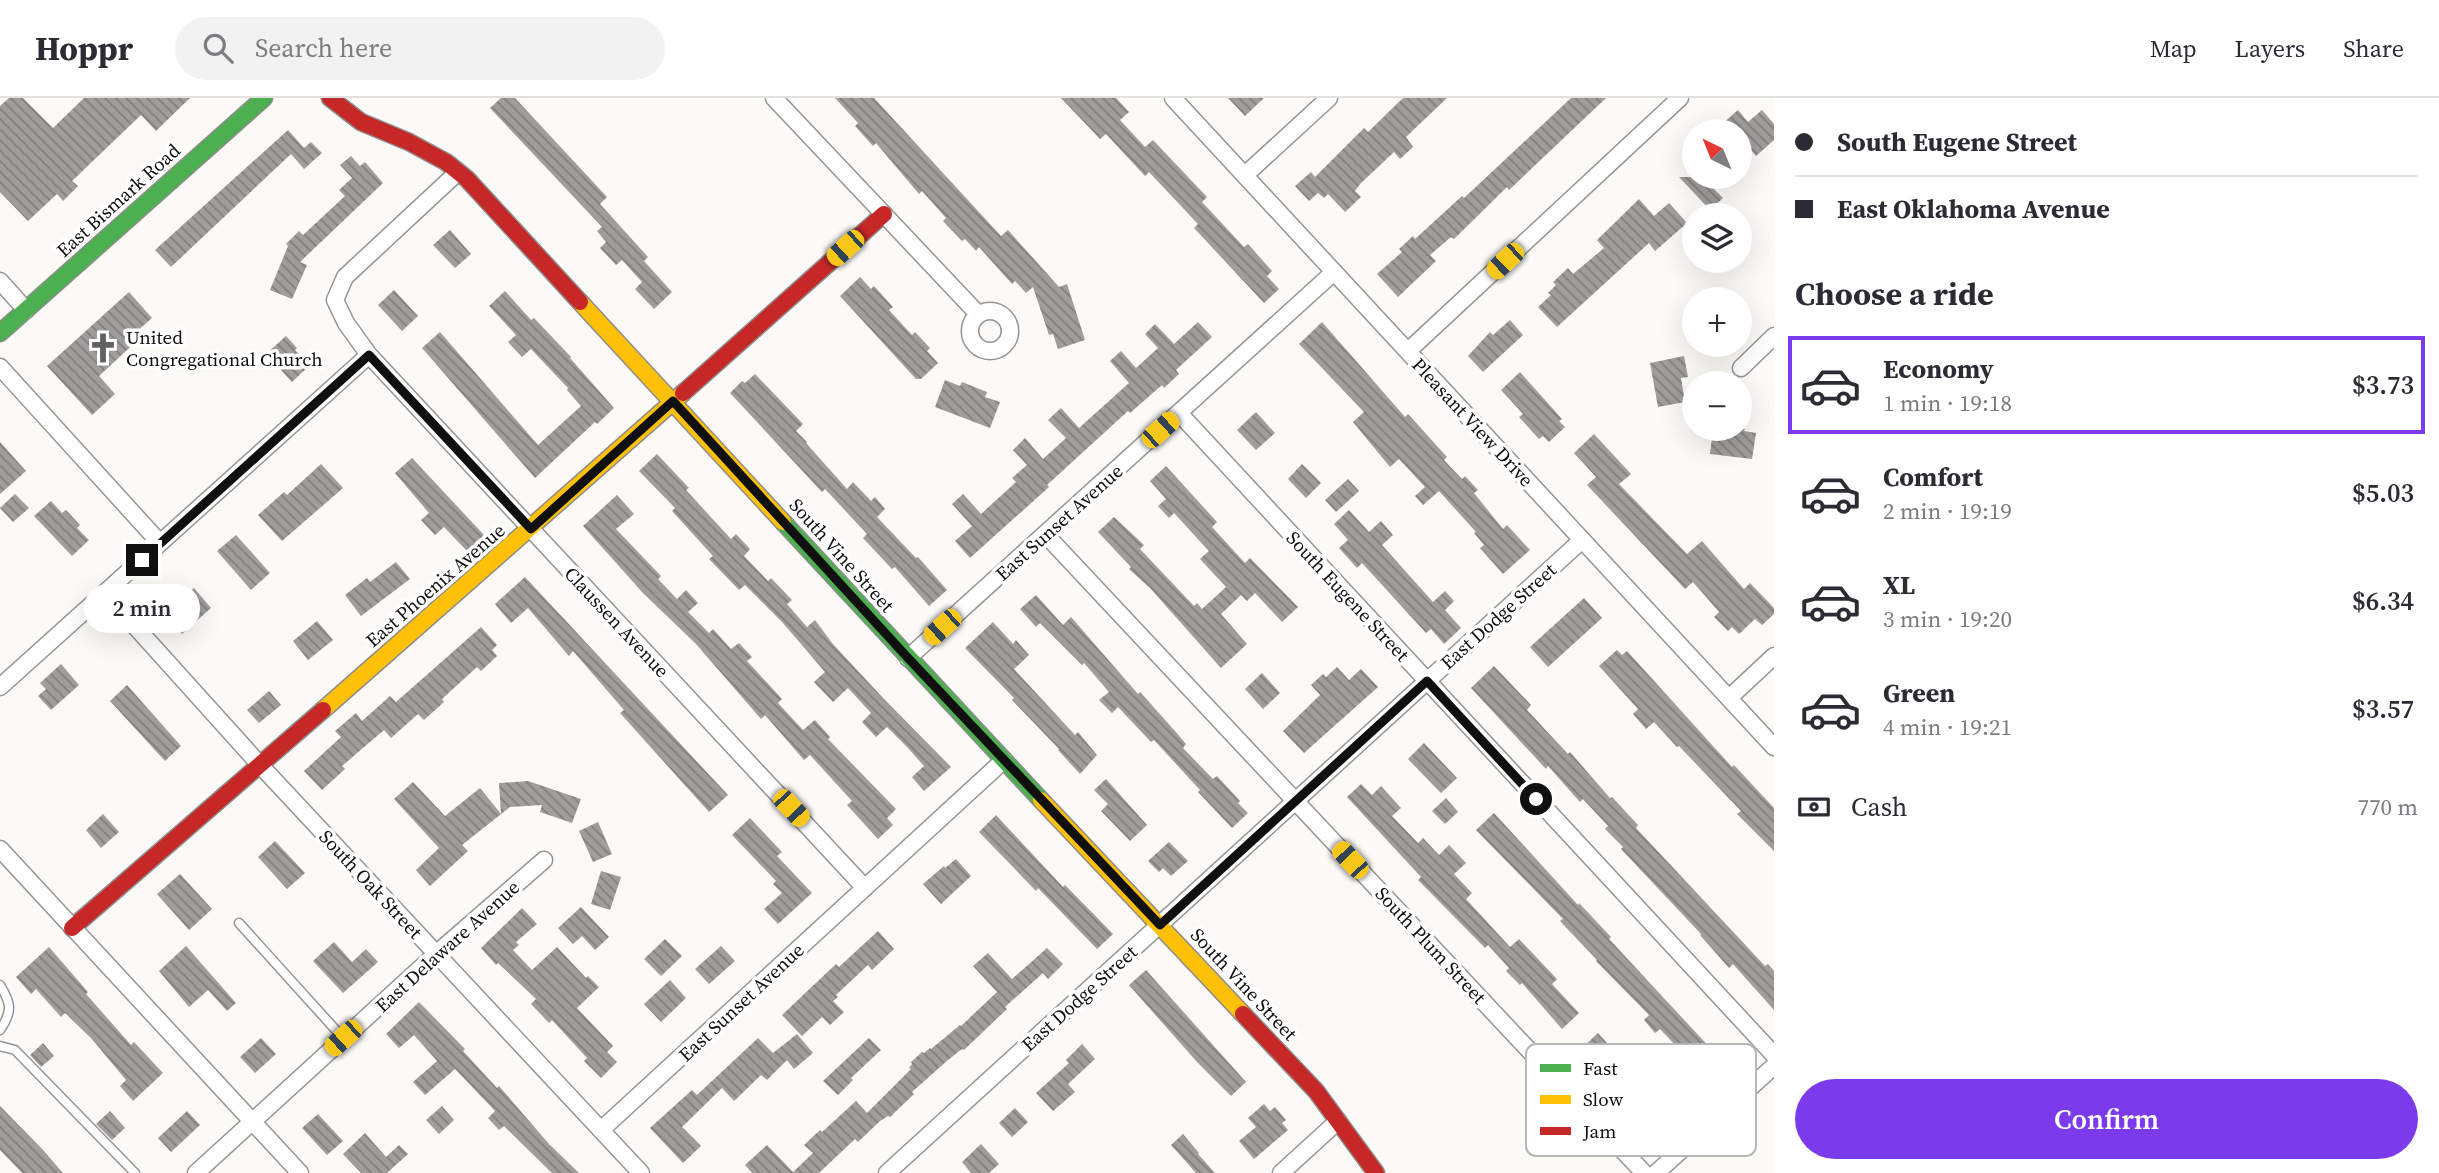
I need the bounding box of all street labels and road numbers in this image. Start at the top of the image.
street label: East Bismark Road [51,137,186,263]
street label: Pleasant View Drive [1406,352,1540,492]
street label: East Sunset Avenue [990,458,1128,586]
street label: South Vine Street [784,492,901,618]
street label: East Phoenix Avenue [360,517,510,653]
street label: South Eugene Street [1281,525,1416,667]
street label: East Dodge Street [1435,556,1562,675]
street label: Claussen Avenue [559,561,675,683]
street label: South Oak Street [314,824,429,945]
street label: East Delaware Avenue [369,874,525,1018]
street label: South Plum Street [1370,881,1493,1010]
street label: South Vine Street [1185,922,1304,1047]
street label: East Sunset Avenue [673,937,809,1067]
street label: East Dodge Street [1016,938,1143,1057]

